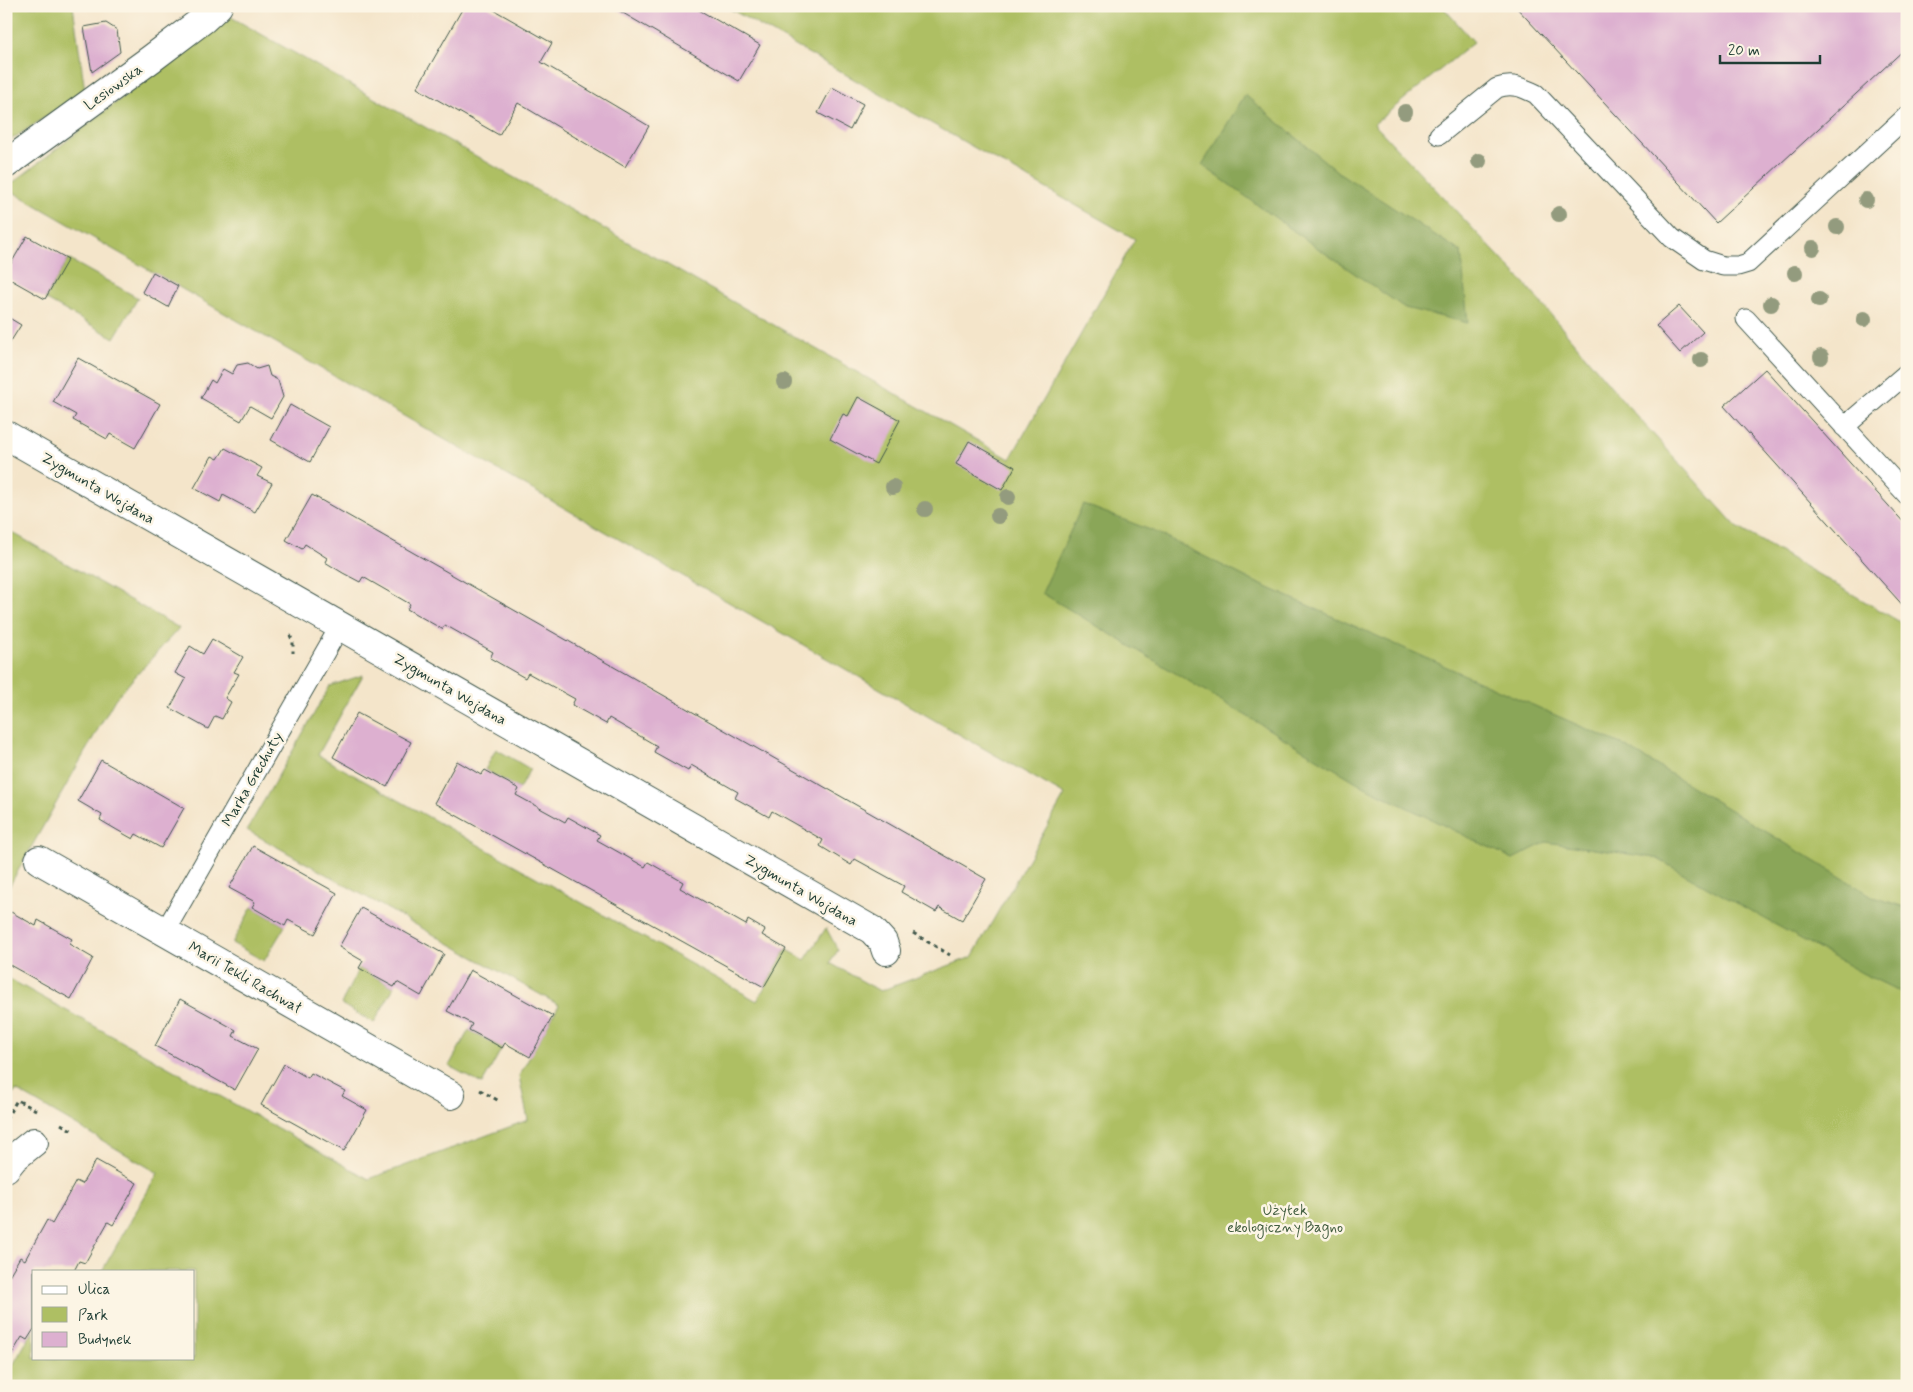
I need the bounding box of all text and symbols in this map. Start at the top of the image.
scale bar [1720,32,1820,64]
text: 20 m [1728,41,1760,61]
street label: Lesiowska [81,60,147,116]
street label: Zygmunta Wojdana [37,448,158,530]
street label: Zygmunta Wojdana [389,649,510,731]
street label: Marka Grechuty [218,728,288,830]
street label: Zygmunta Wojdana [740,850,861,932]
street label: Marii Tekli Rachwał [184,937,305,1019]
park label: Użytek ekologiczny Bagno [1227,1201,1343,1239]
legend [32,1270,195,1360]
text: Ulica [78,1280,111,1300]
text: Park [78,1306,108,1326]
text: Budynek [78,1330,132,1350]

